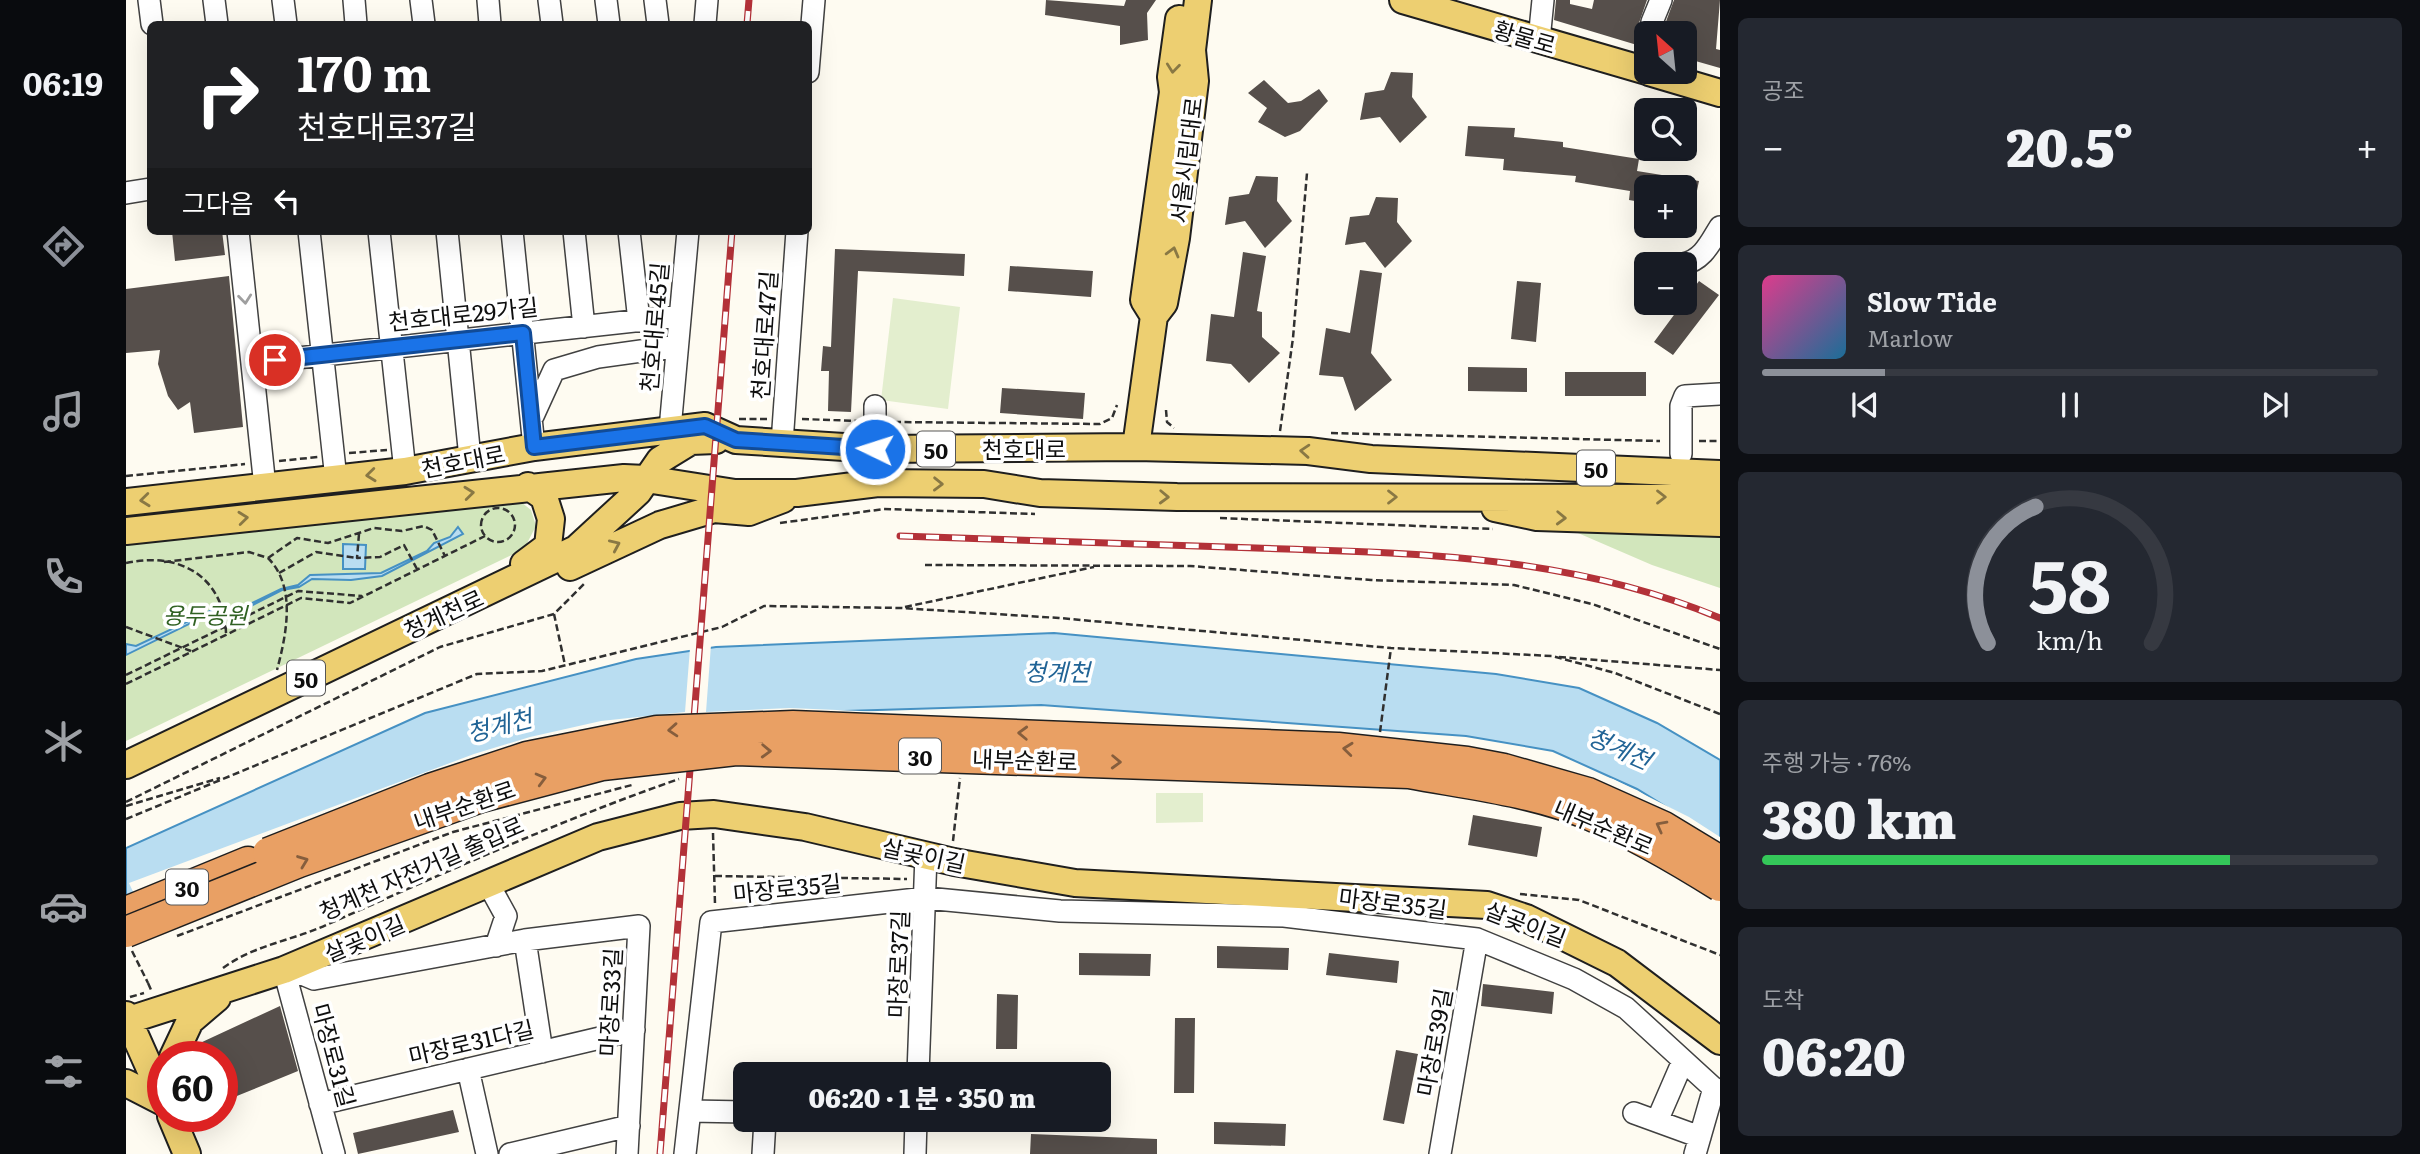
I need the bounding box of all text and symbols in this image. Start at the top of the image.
street label: 황물로 [1490,11,1560,61]
north arrow [1634,21,1698,84]
map controls [1634,21,1697,315]
text: 170 m [297,34,431,107]
icon: right [182,49,273,140]
text: 06:19 [23,58,103,106]
one-way arrow [1166,63,1181,74]
text: 공조 [1762,72,1804,106]
street label: 서울시립대로 [1160,95,1210,225]
button: search [1634,98,1697,161]
text: 천호대로37길 [297,101,477,149]
text: 20.5° [2006,106,2134,183]
text: − [1762,116,1784,173]
text: + [2356,116,2378,173]
button: + [1634,175,1697,238]
text: 그다음 [182,182,254,221]
icon: left [268,182,306,220]
icon: directions [39,222,88,271]
one-way arrow [1164,246,1179,258]
button: − [1634,252,1697,315]
street label: 천호대로45길 [630,261,676,393]
street label: 천호대로47길 [742,269,784,401]
text: Slow Tide [1867,281,1997,320]
street label: 천호대로29가길 [386,288,540,338]
one-way arrow [237,293,252,305]
text: Marlow [1867,320,1953,354]
pin [245,330,305,390]
icon: arrive [256,341,294,379]
icon: previous [1846,386,1884,424]
icon: pause [2051,386,2089,424]
icon: next [2256,386,2294,424]
icon: music [39,387,88,436]
position arrow [838,412,912,486]
street label: 천호대로 [982,431,1066,465]
road number: 50 [917,432,955,466]
street label: 천호대로 [418,435,508,485]
one-way arrow [1300,444,1311,459]
road number: 50 [1577,450,1615,486]
one-way arrow [365,467,377,482]
one-way arrow [932,476,943,491]
one-way arrow [463,485,474,500]
one-way arrow [1160,489,1170,505]
one-way arrow [1387,489,1398,504]
one-way arrow [1656,489,1667,505]
one-way arrow [139,492,150,507]
one-way arrow [1556,510,1566,526]
one-way arrow [237,511,248,526]
text: 58 [2029,527,2111,635]
one-way arrow [608,539,621,553]
icon: phone [39,552,88,601]
street label: 청계천로 [397,580,489,646]
park label: 용두공원 [163,597,249,631]
text: km/h [2037,621,2103,658]
water label: 청계천 [1024,653,1093,688]
road number: 50 [287,660,325,696]
water label: 청계천 [463,698,538,749]
icon: climate [39,717,88,766]
water label: 청계천 [1583,718,1660,778]
one-way arrow [667,722,678,737]
one-way arrow [1017,725,1028,740]
road number: 30 [899,738,941,774]
street label: 내부순환로 [972,740,1078,778]
one-way arrow [1342,742,1353,757]
one-way arrow [761,743,772,758]
text: 주행 가능 · 76% [1762,744,1912,778]
one-way arrow [1111,754,1122,769]
street label: 내부순환로 [408,771,520,837]
one-way arrow [535,773,547,787]
text: 380 km [1762,778,1956,855]
street label: 내부순환로 [1549,790,1659,862]
street label: 청계천 자전거길 출입로 [313,807,529,927]
one-way arrow [1656,820,1669,834]
street label: 살곶이길 [879,829,969,879]
one-way arrow [296,855,309,869]
street label: 마장로35길 [731,864,843,910]
road number: 30 [166,870,208,904]
street label: 마장로35길 [1337,879,1449,925]
icon: car [39,882,88,931]
street label: 살곶이길 [1480,892,1572,954]
street label: 살곶이길 [318,905,410,969]
street label: 마장로37길 [878,909,916,1019]
street label: 마장로33길 [589,947,629,1057]
text: 도착 [1762,981,1804,1015]
street label: 마장로39길 [1407,985,1459,1099]
street label: 마장로31길 [305,999,365,1111]
street label: 마장로31다길 [405,1010,537,1072]
text: 06:20 [1762,1015,1906,1092]
speed limit sign: 60 [147,1041,238,1132]
icon: filters [39,1047,88,1096]
text: 06:20 · 1 분 · 350 m [808,1077,1036,1116]

